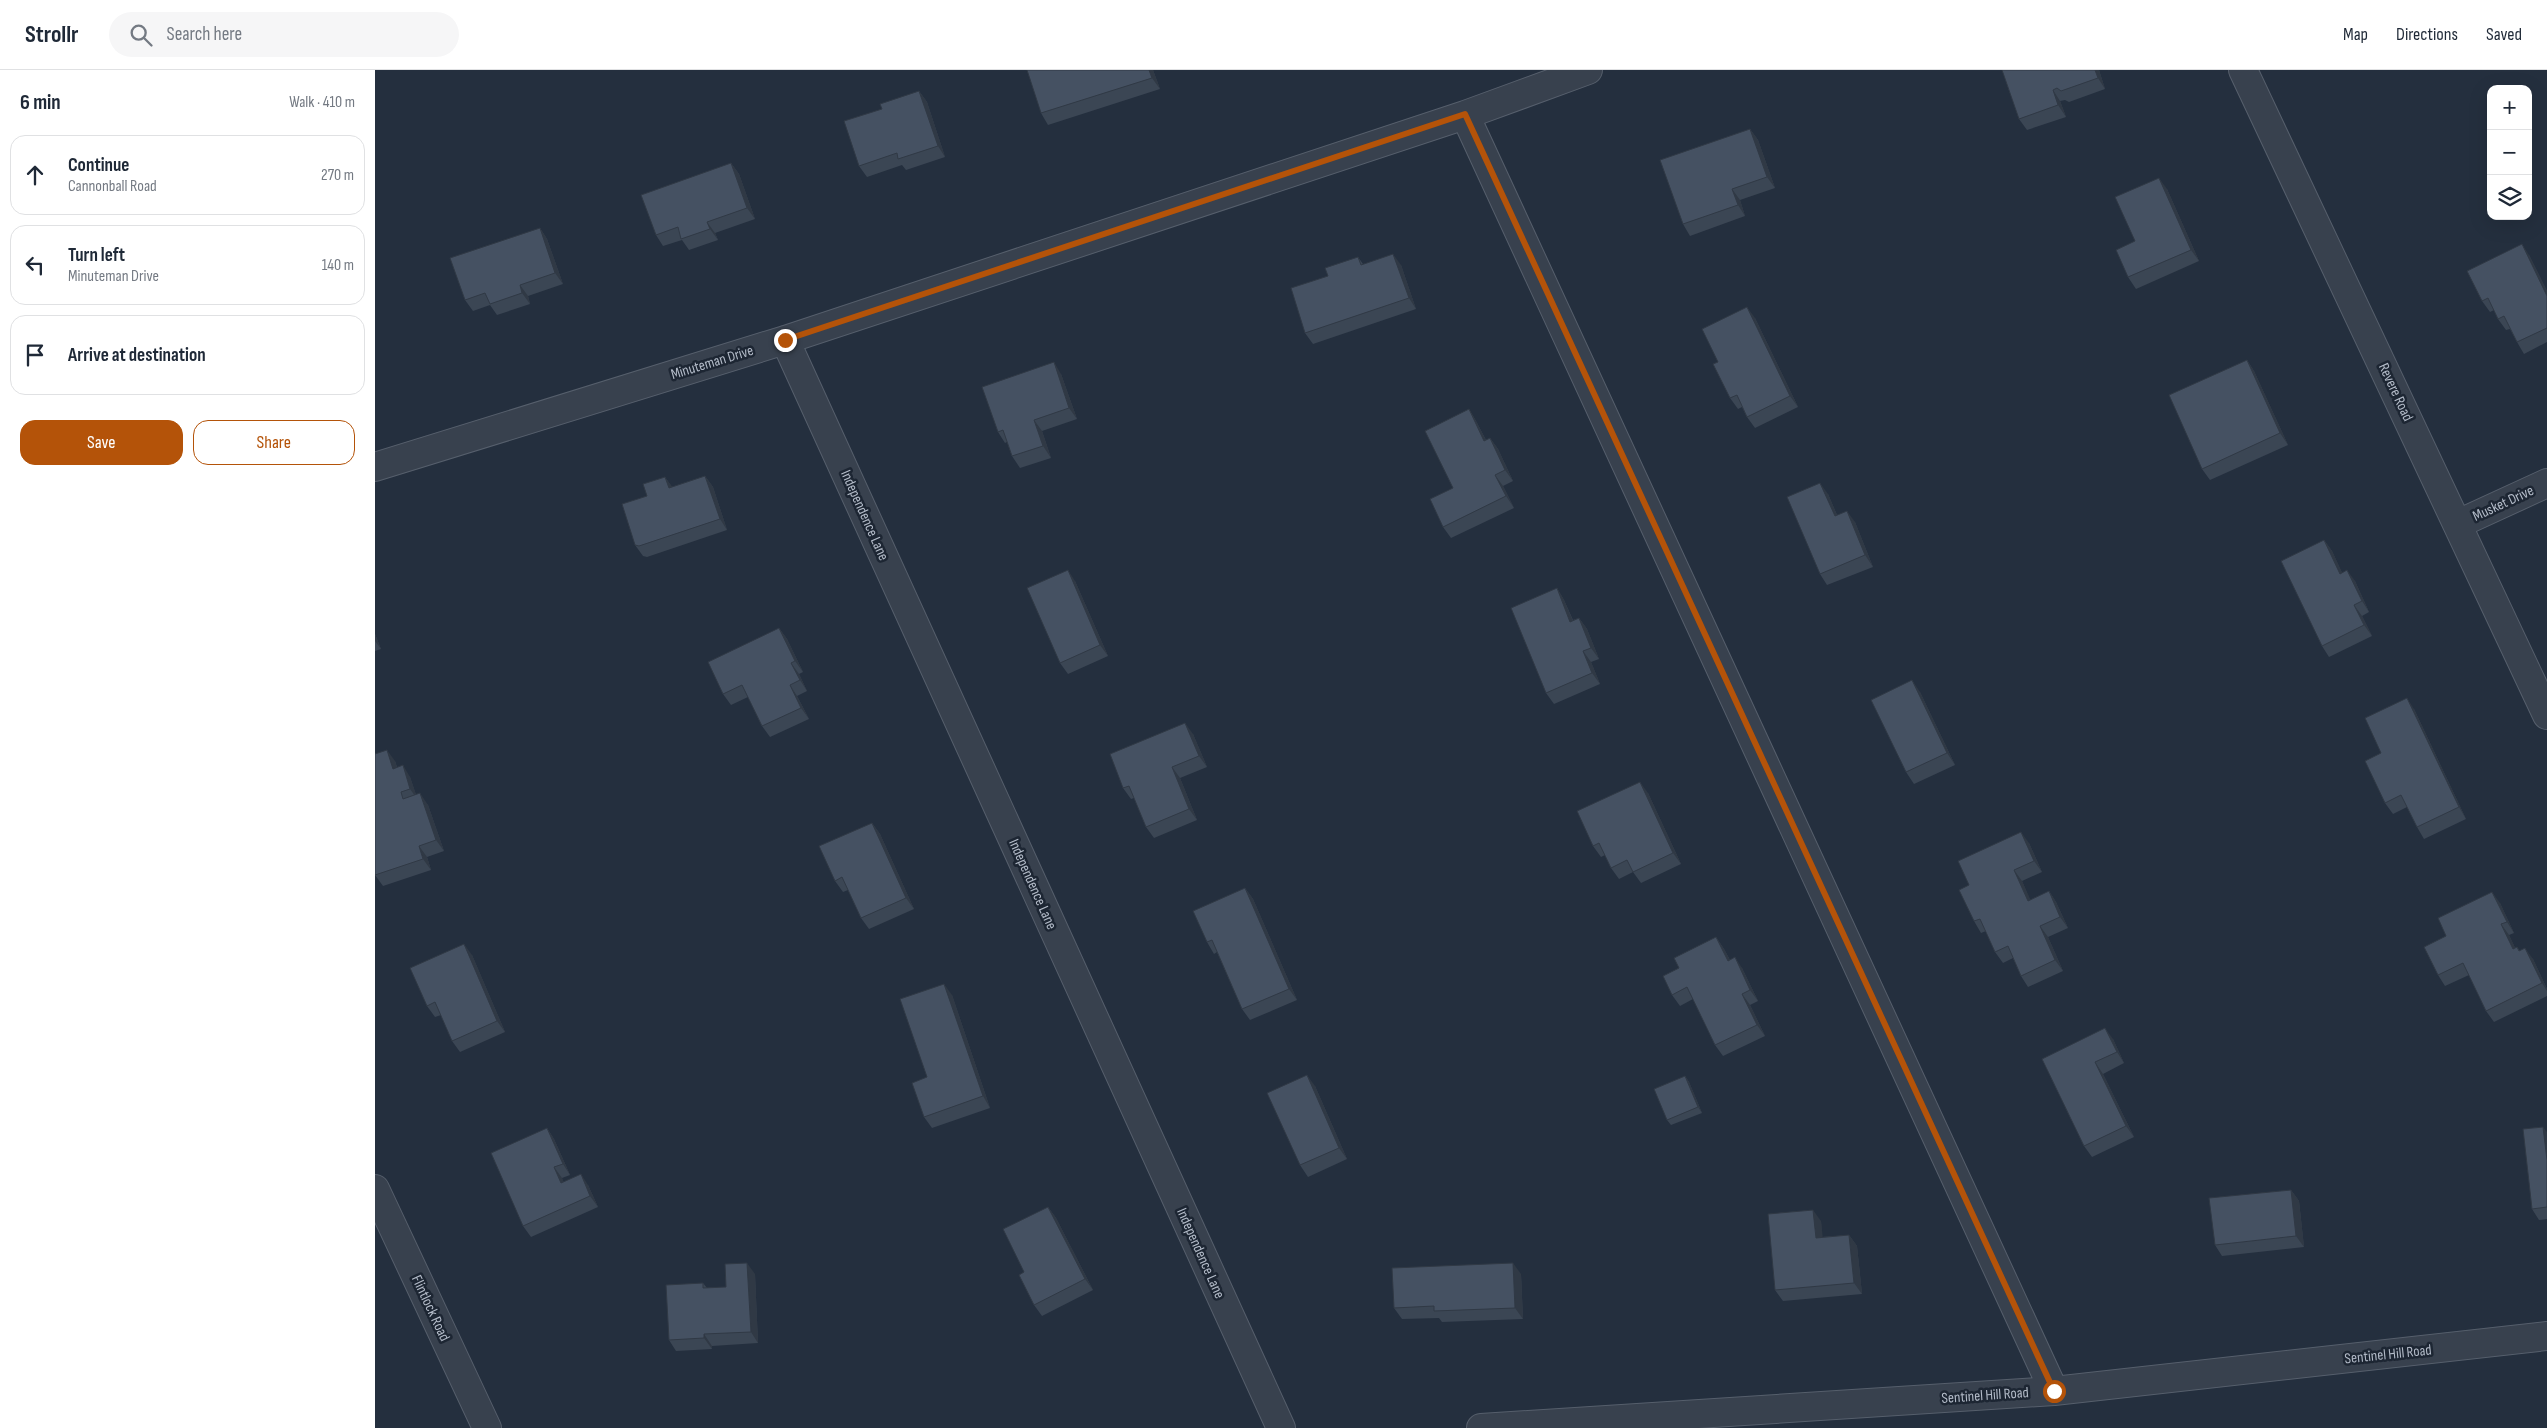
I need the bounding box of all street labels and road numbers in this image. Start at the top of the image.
street label: Minuteman Drive [669,341,756,384]
street label: Revere Road [2374,360,2417,424]
street label: Independence Lane [836,467,893,563]
street label: Musket Drive [2470,481,2537,526]
street label: Independence Lane [1004,836,1061,932]
street label: Independence Lane [1172,1205,1229,1301]
street label: Flintlock Road [407,1272,454,1344]
street label: Sentinel Hill Road [2344,1340,2432,1369]
street label: Sentinel Hill Road [1941,1383,2029,1408]

